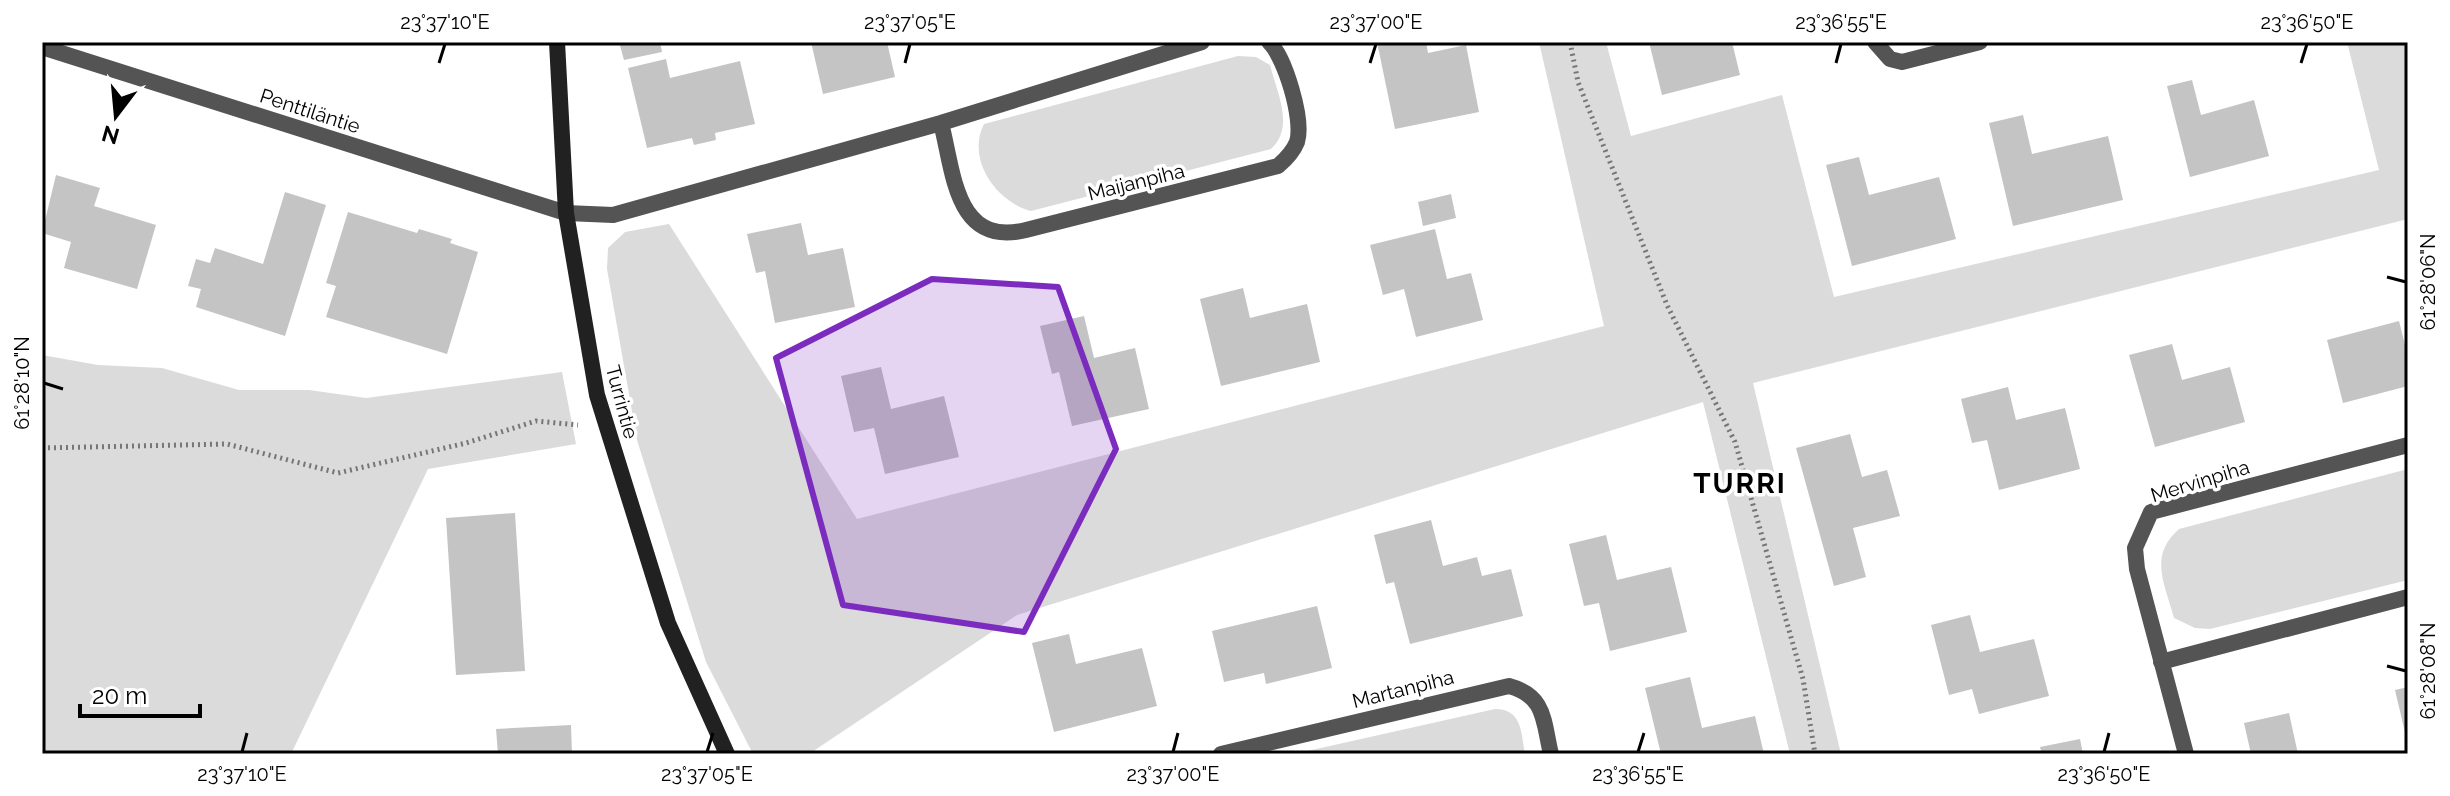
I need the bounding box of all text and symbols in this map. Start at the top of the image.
text: 23°37'10"E [400,10,490,34]
text: 23°37'05"E [864,10,956,34]
text: 23°37'00"E [1329,10,1423,34]
text: 23°36'55"E [1795,10,1887,34]
text: 23°36'50"E [2261,10,2354,34]
north arrow [76,76,156,156]
street label: Penttiläntie [257,84,363,139]
text: N [99,120,122,150]
street label: Maijanpiha [1085,158,1187,206]
text: 61°28'06"N [2416,233,2440,331]
text: 61°28'10"N [10,336,34,430]
street label: Turrintie [601,363,643,442]
street label: Mervinpiha [2148,455,2252,507]
district label: TURRI [1693,467,1787,500]
text: 61°28'08"N [2416,623,2440,719]
street label: Martanpiha [1350,665,1456,713]
scale bar [80,668,200,718]
text: 20 m [92,681,147,710]
text: 23°37'10"E [197,762,287,786]
text: 23°37'05"E [661,762,753,786]
text: 23°37'00"E [1126,762,1220,786]
text: 23°36'55"E [1592,762,1684,786]
text: 23°36'50"E [2058,762,2151,786]

